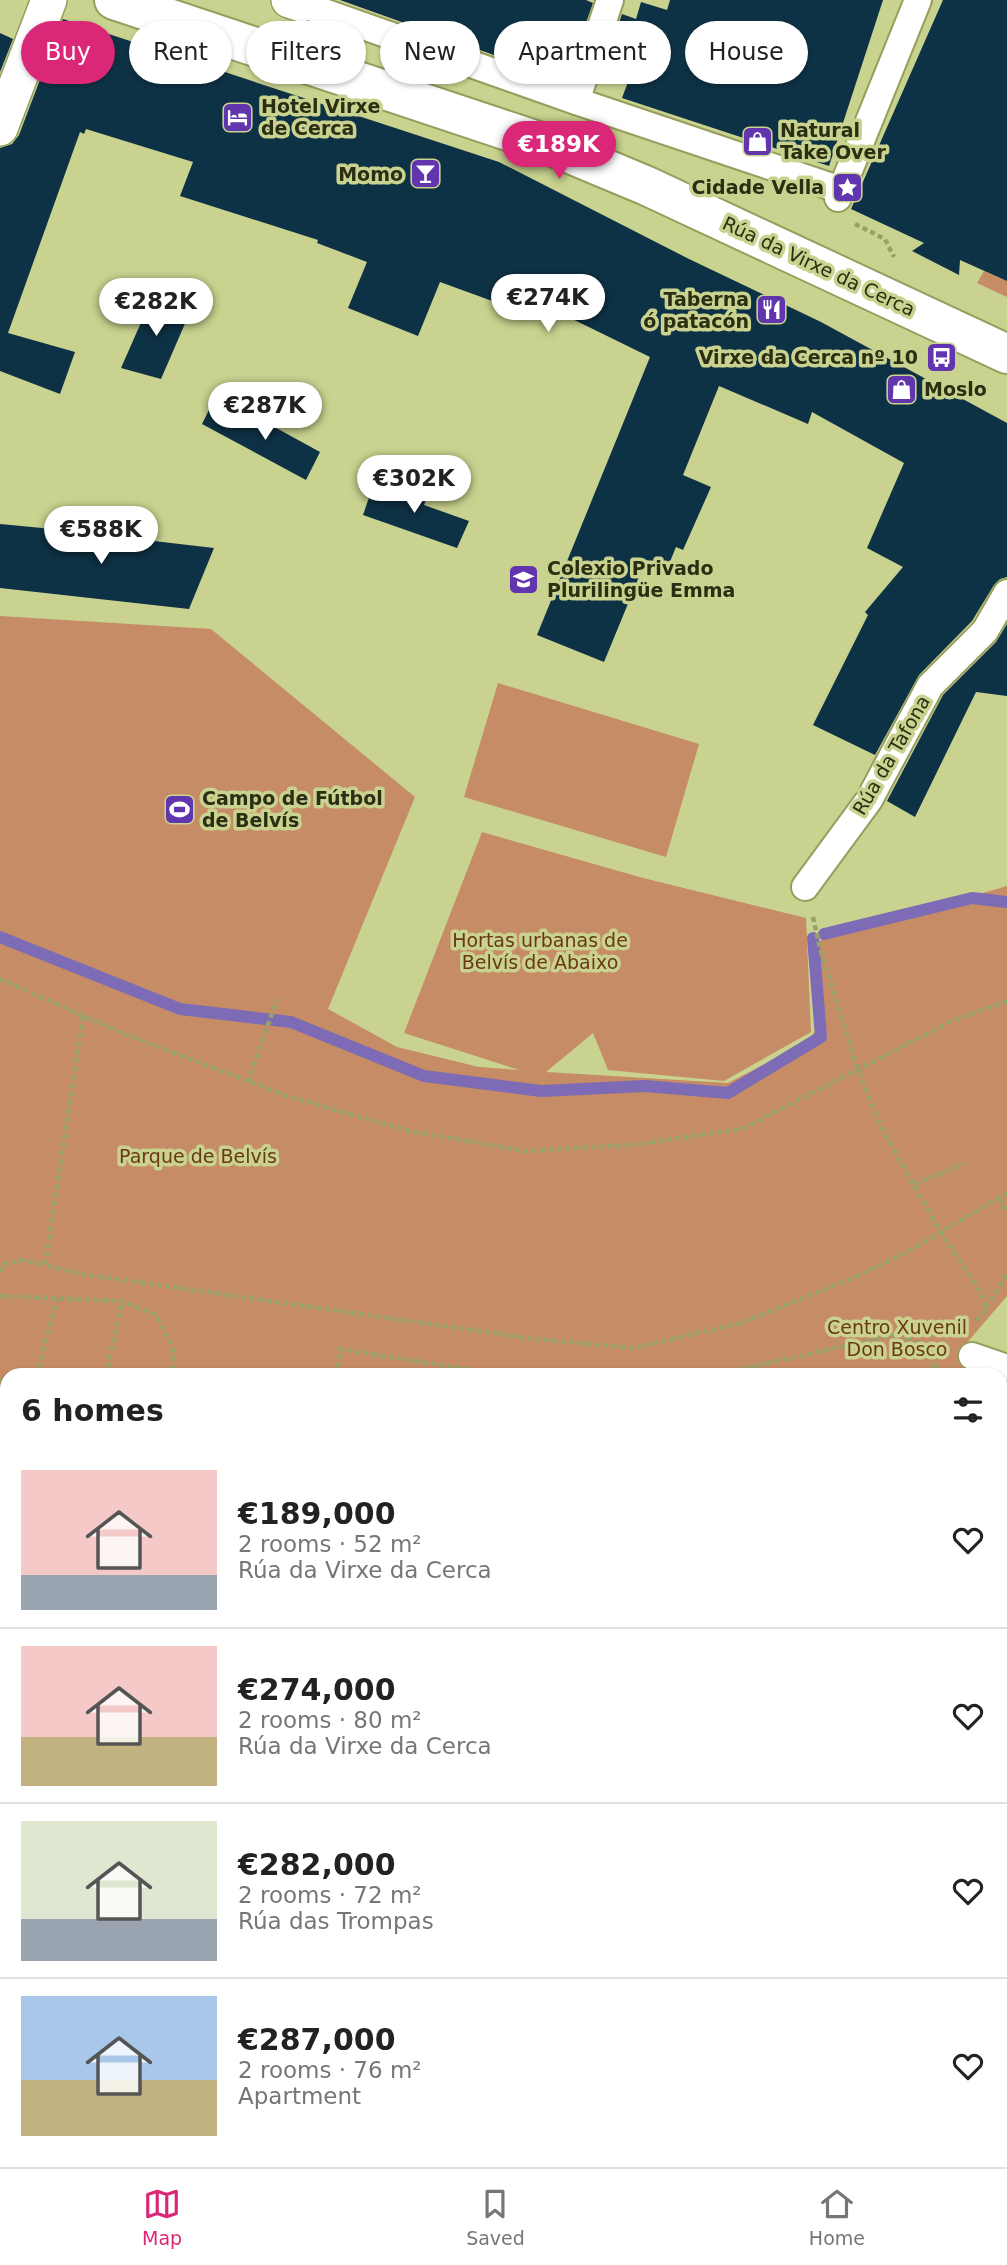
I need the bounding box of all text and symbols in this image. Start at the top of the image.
chip: Buy [21,21,115,84]
chip: Rent [129,21,232,84]
chip: Filters [246,21,366,84]
chip: New [380,21,480,84]
chip: Apartment [494,21,671,84]
chip: House [685,21,808,84]
place label: Hotel Virxe de Cerca [261,95,380,139]
hotel icon: Hotel Virxe de Cerca [221,100,255,134]
place label: Natural Take Over [780,119,886,163]
pin: €189K [510,122,608,181]
shop icon: Natural Take Over [740,124,774,158]
text: €189K [518,131,600,157]
bar icon: Momo [409,157,443,191]
place label: Momo [338,163,403,185]
place icon: Cidade Vella [830,170,864,204]
place label: Cidade Vella [692,176,824,198]
street label: Rúa da Virxe da Cerca [719,212,919,320]
pin: €274K [499,274,597,334]
pin: €282K [107,278,205,338]
text: €274K [507,284,589,310]
text: €282K [115,288,197,314]
place label: Taberna ó patacón [643,288,749,332]
restaurant icon: Taberna ó patacón [755,293,789,327]
bus stop icon: Virxe da Cerca nº 10 [924,340,958,374]
place label: Virxe da Cerca nº 10 [699,346,918,368]
shop icon: Moslo [884,372,918,406]
place label: Moslo [924,378,987,400]
pin: €287K [216,382,314,442]
text: €287K [224,392,306,418]
pin: €302K [365,456,463,515]
text: €302K [373,465,455,491]
pin: €588K [52,506,150,566]
text: €588K [60,516,142,542]
place label: Colexio Privado Plurilingüe Emma [547,557,735,601]
school or university icon: Colexio Privado Plurilingüe Emma [507,562,541,596]
street label: Rúa da Tafona [848,692,934,818]
place label: Campo de Fútbol de Belvís [202,787,383,831]
sports icon: Campo de Fútbol de Belvís [162,792,196,826]
park label: Hortas urbanas de Belvís de Abaixo [452,929,628,973]
park label: Parque de Belvís [119,1145,277,1167]
park label: Centro Xuvenil Don Bosco [827,1316,967,1360]
icon: filters [949,1391,987,1429]
text: 6 homes [21,1393,164,1428]
text: €189,000 [238,1496,396,1531]
icon: home [77,1498,161,1582]
icon: heart [949,1521,987,1559]
text: 2 rooms · 52 m² [238,1531,422,1557]
text: Rúa da Virxe da Cerca [238,1557,492,1583]
text: €274,000 [238,1672,396,1707]
icon: home [77,1674,161,1758]
icon: heart [949,1697,987,1735]
text: 2 rooms · 80 m² [238,1707,422,1733]
text: Rúa da Virxe da Cerca [238,1733,492,1759]
text: €282,000 [238,1847,396,1882]
icon: home [77,1849,161,1933]
icon: heart [949,1872,987,1910]
text: 2 rooms · 72 m² [238,1882,422,1908]
text: Rúa das Trompas [238,1908,434,1934]
text: €287,000 [238,2022,396,2057]
icon: home [77,2024,161,2108]
icon: heart [949,2047,987,2085]
text: 2 rooms · 76 m² [238,2057,422,2083]
text: Apartment [238,2083,361,2109]
tab: Map [142,2185,182,2249]
tab: Saved [466,2185,525,2249]
tab: Home [809,2185,865,2249]

